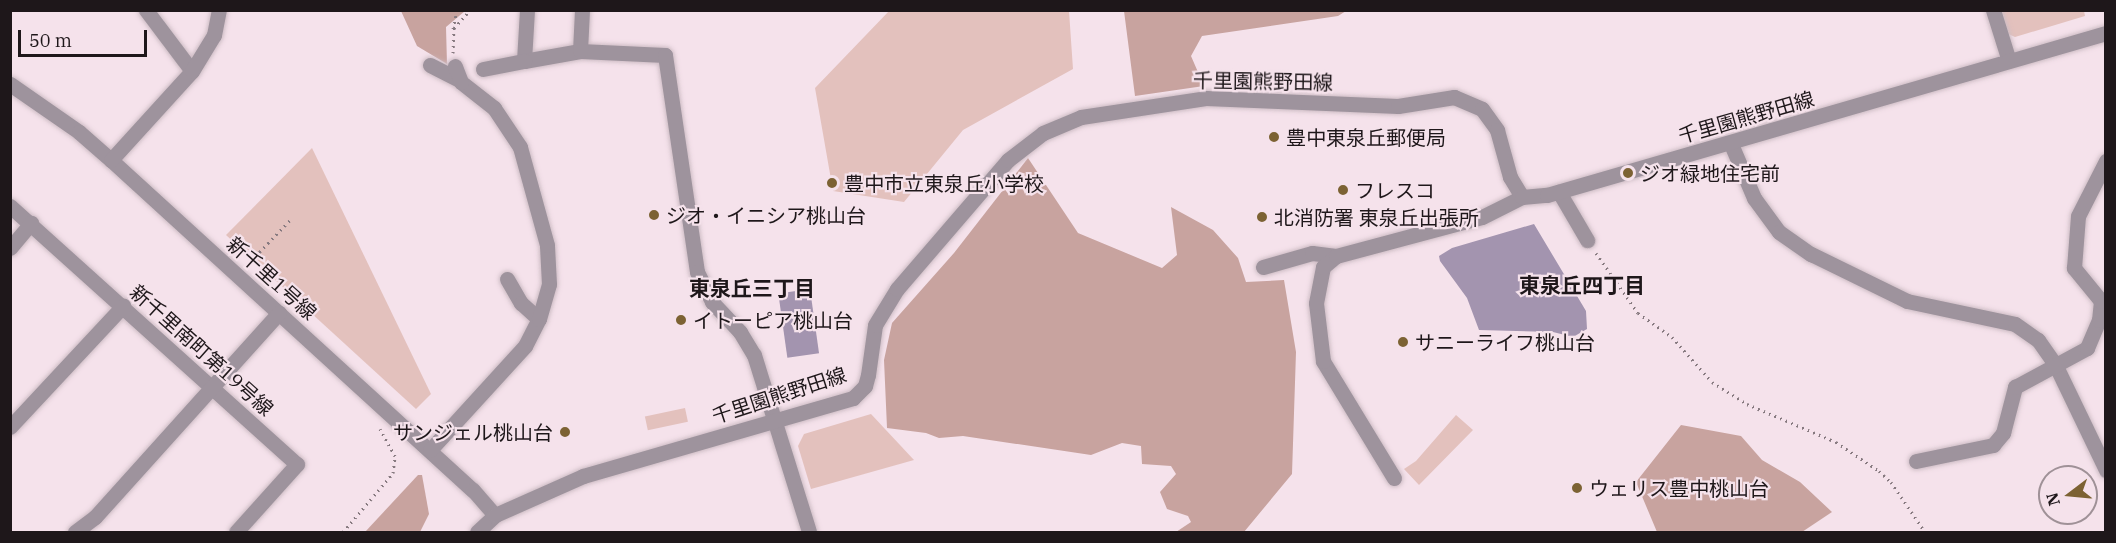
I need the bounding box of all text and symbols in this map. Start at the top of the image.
scale bar [21,18,150,56]
text: 50 m [29,29,72,52]
street label: 千里園熊野田線 [1193,68,1333,94]
street label: 千里園熊野田線 [1675,86,1817,148]
place label: 豊中東泉丘郵便局 [1286,125,1446,149]
marker: 豊中東泉丘郵便局 [1267,130,1281,144]
place label: ジオ緑地住宅前 [1640,161,1780,185]
marker: ジオ緑地住宅前 [1621,166,1635,180]
place label: 豊中市立東泉丘小学校 [844,171,1044,195]
marker: 豊中市立東泉丘小学校 [825,176,839,190]
place label: フレスコ [1355,178,1435,202]
marker: フレスコ [1336,183,1350,197]
place label: ジオ・イニシア桃山台 [666,203,866,227]
place label: 北消防署 東泉丘出張所 [1274,205,1479,229]
marker: ジオ・イニシア桃山台 [647,208,661,222]
marker: 北消防署 東泉丘出張所 [1255,210,1269,224]
street label: 新千里1号線 [222,232,322,324]
district label: 東泉丘四丁目 [1519,272,1645,298]
district label: 東泉丘三丁目 [689,275,815,301]
street label: 新千里南町第19号線 [126,280,278,420]
place label: イトーピア桃山台 [693,308,853,332]
marker: イトーピア桃山台 [674,313,688,327]
place label: サニーライフ桃山台 [1415,330,1595,354]
marker: サニーライフ桃山台 [1396,335,1410,349]
street label: 千里園熊野田線 [709,362,849,428]
place label: サンジェル桃山台 [393,420,553,444]
marker: サンジェル桃山台 [558,425,572,439]
north arrow [2038,465,2098,525]
place label: ウェリス豊中桃山台 [1589,476,1769,500]
marker: ウェリス豊中桃山台 [1570,481,1584,495]
text: N [2041,491,2064,508]

